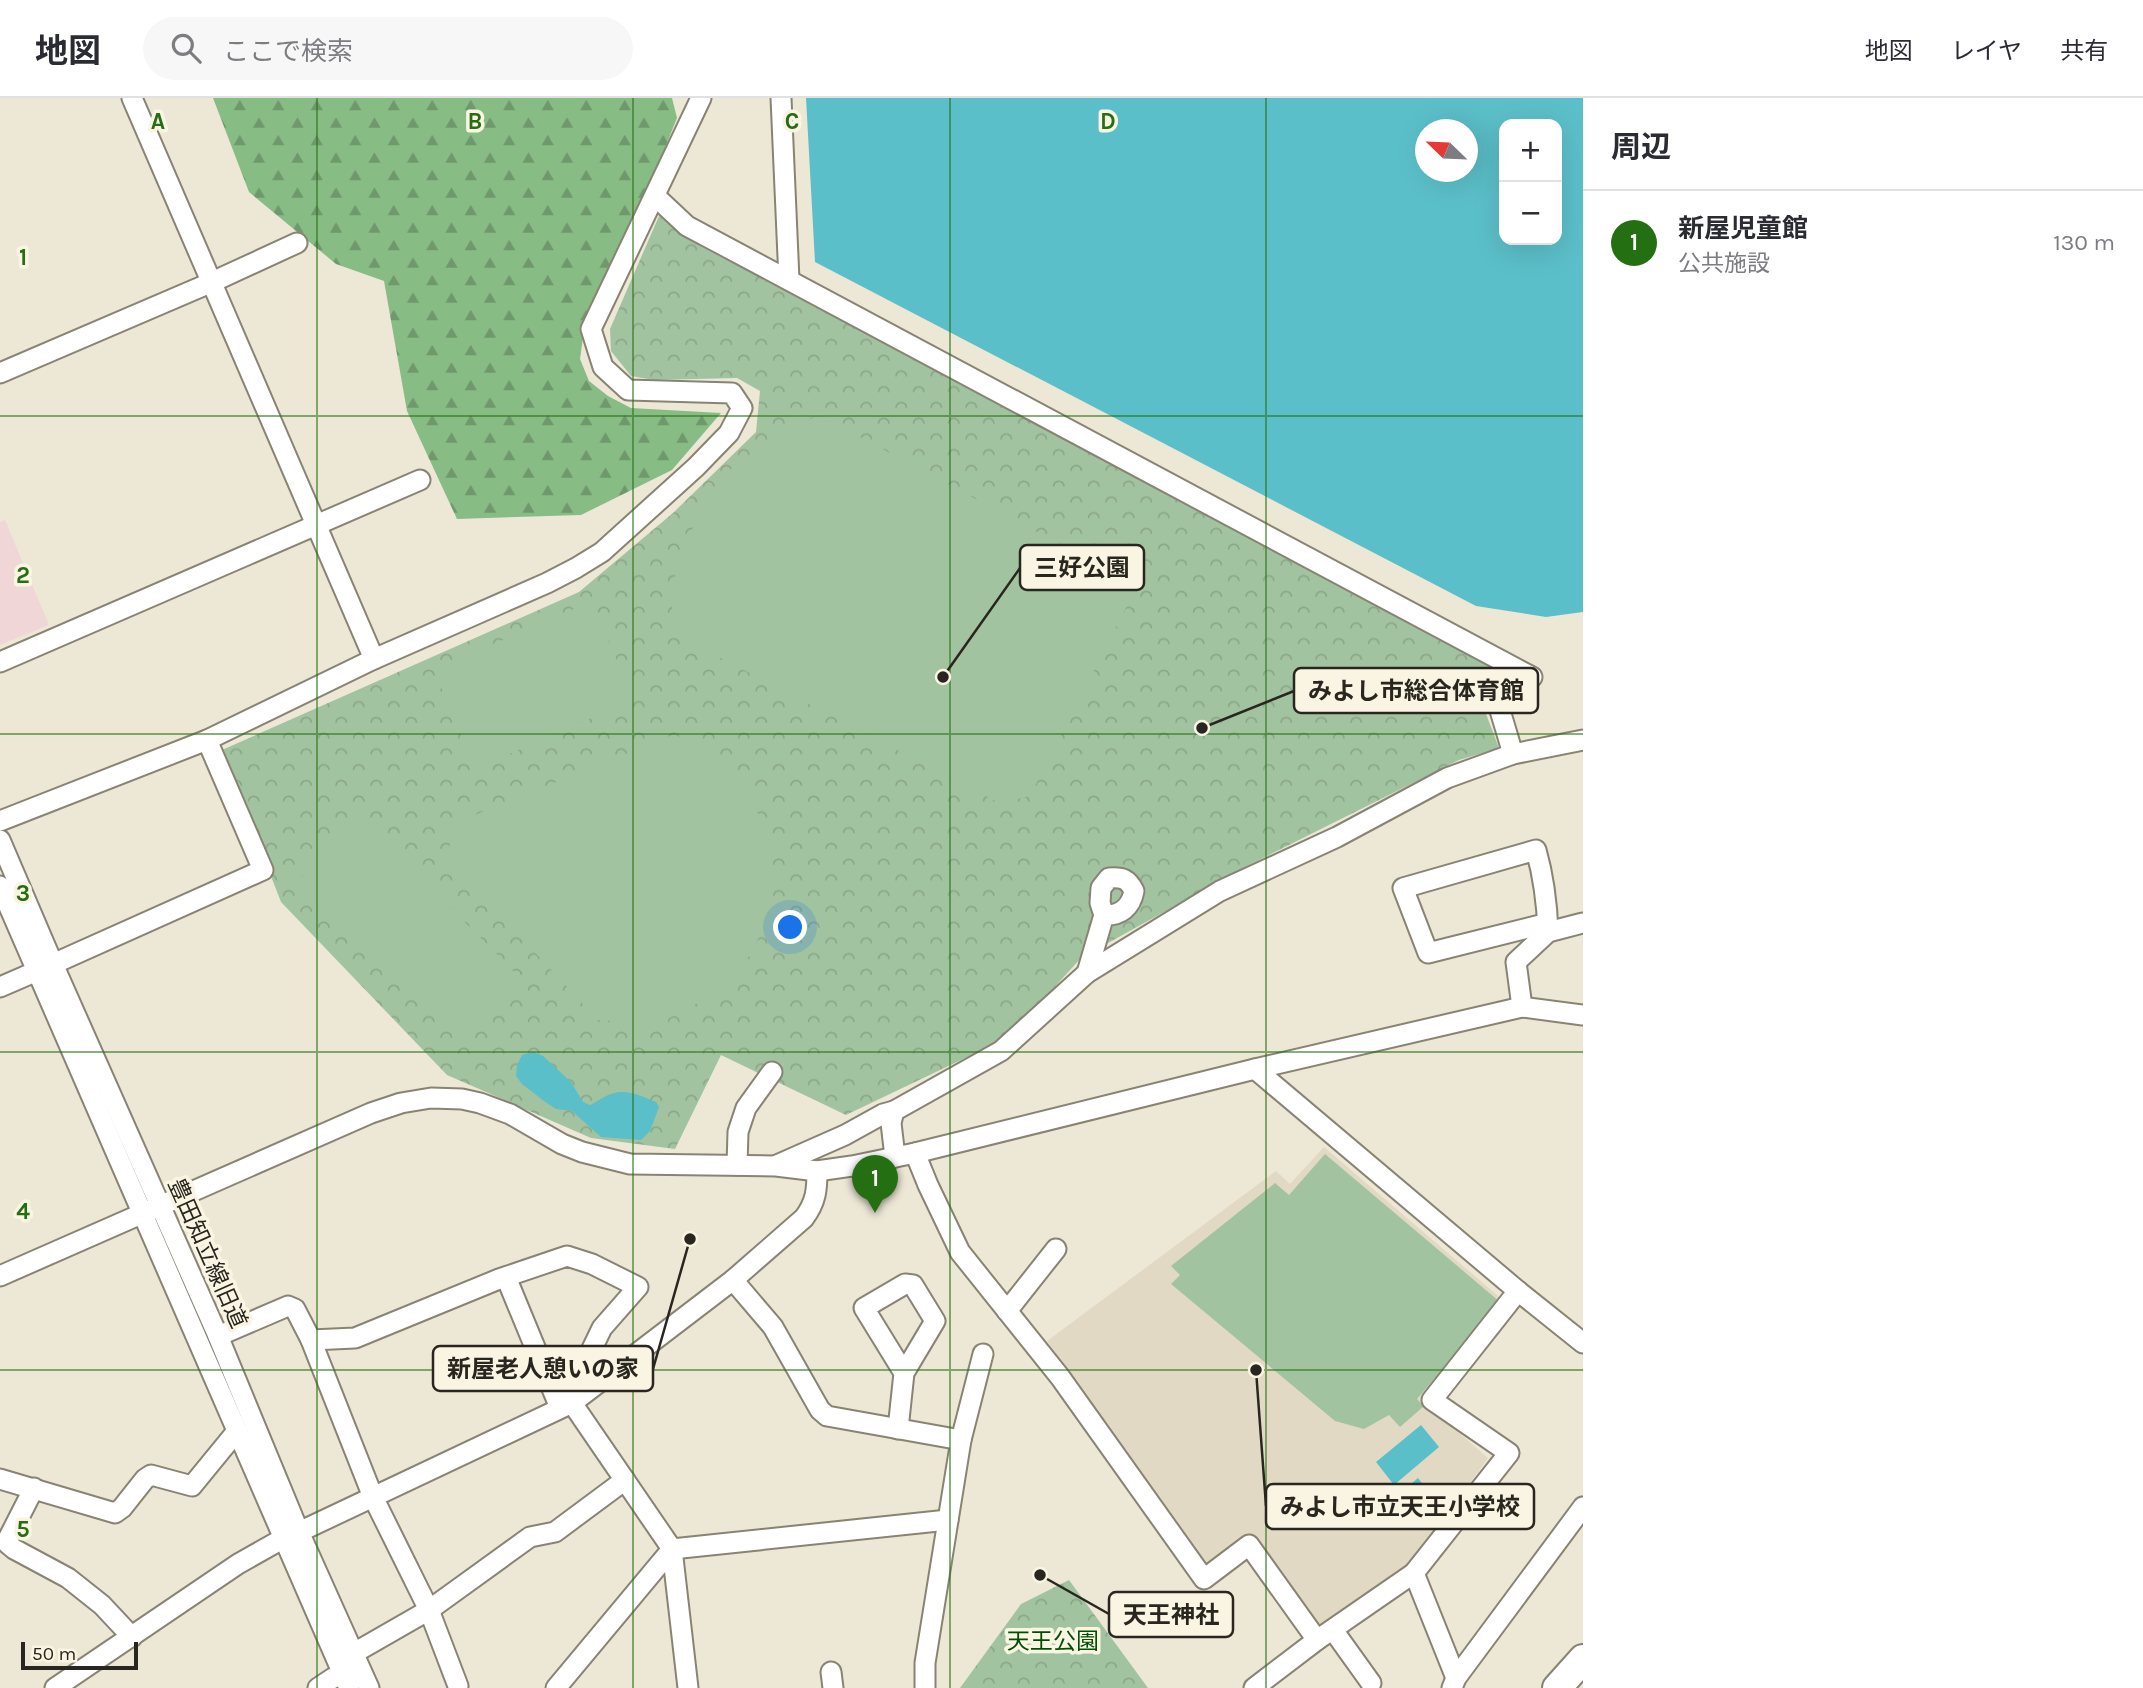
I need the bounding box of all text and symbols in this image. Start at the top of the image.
search box [143,17,633,80]
icon: search [167,29,205,67]
text: 地図 [35,32,101,70]
text: ここで検索 [223,36,353,67]
text: 地図 [1865,37,1913,65]
text: レイヤ [1951,37,2022,65]
text: 共有 [2060,37,2108,65]
text: A [151,108,165,135]
text: B [468,108,482,135]
text: C [785,108,799,135]
text: D [1100,108,1116,135]
north arrow [1415,119,1478,182]
map controls [1499,119,1562,245]
button: + [1499,119,1562,182]
text: 周辺 [1611,129,1671,165]
button: − [1499,182,1562,245]
text: 新屋児童館 [1678,213,1808,244]
text: 1 [1630,229,1638,256]
text: 130 m [2053,229,2115,256]
text: 1 [19,244,27,271]
text: 公共施設 [1678,250,1770,277]
callout: 三好公園 [1020,545,1144,590]
text: 三好公園 [1034,554,1130,582]
text: 2 [16,562,30,589]
callout: みよし市総合体育館 [1294,668,1538,713]
text: みよし市総合体育館 [1308,677,1524,705]
text: 3 [16,880,30,907]
your location [773,910,807,944]
pin: 1 [852,1155,898,1213]
street label: 豊田知立線旧道 [162,1174,253,1332]
text: 4 [16,1198,30,1225]
callout: 新屋老人憩いの家 [433,1346,653,1391]
text: 新屋老人憩いの家 [447,1355,639,1383]
callout: みよし市立天王小学校 [1266,1484,1534,1529]
text: みよし市立天王小学校 [1280,1493,1520,1521]
text: 5 [16,1516,30,1543]
callout: 天王神社 [1109,1592,1233,1637]
text: 天王神社 [1123,1601,1219,1629]
park label: 天王公園 [1007,1628,1099,1655]
scale bar [21,1639,138,1671]
text: 50 m [32,1643,76,1665]

